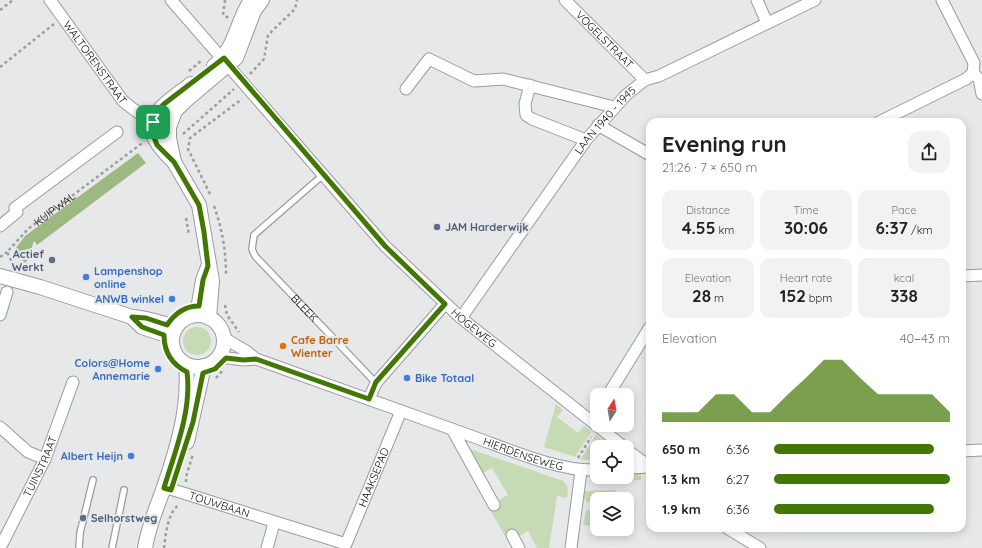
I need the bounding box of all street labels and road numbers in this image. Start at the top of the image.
street label: VOGELSTRAAT [573,8,637,72]
street label: WALTORENSTRAAT [60,18,130,107]
street label: LAAN 1940 - 1945 [571,83,638,157]
street label: KUIPWAL [31,189,78,229]
street label: BLEEK [288,291,321,325]
street label: HOGEWEG [448,305,500,351]
street label: TUINSTRAAT [20,434,60,499]
street label: HIERDENSEWEG [481,434,565,474]
street label: HAAKSEPAD [355,445,392,509]
street label: TOUWBAAN [187,488,251,520]

